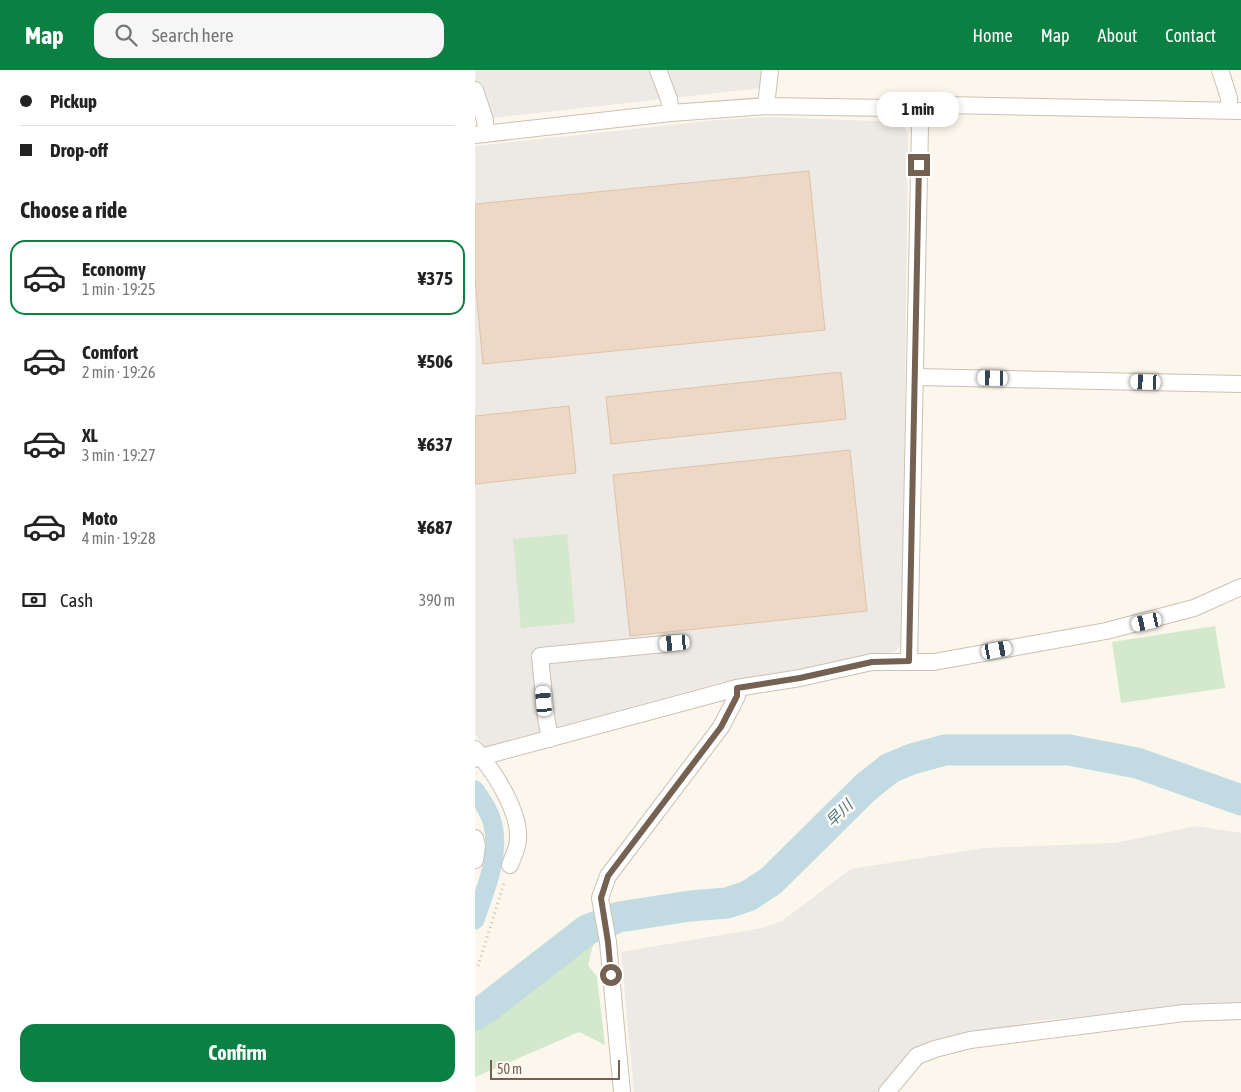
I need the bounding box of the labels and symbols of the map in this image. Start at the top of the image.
callout: 1 min [878,92,960,128]
route end [908,154,930,176]
car [977,370,1008,386]
car [1130,374,1161,390]
car [1130,611,1163,633]
car [659,634,690,652]
car [980,640,1013,660]
car [535,685,552,717]
water label: 早川 [822,795,857,830]
route start [600,964,622,986]
scale bar [490,1057,620,1080]

